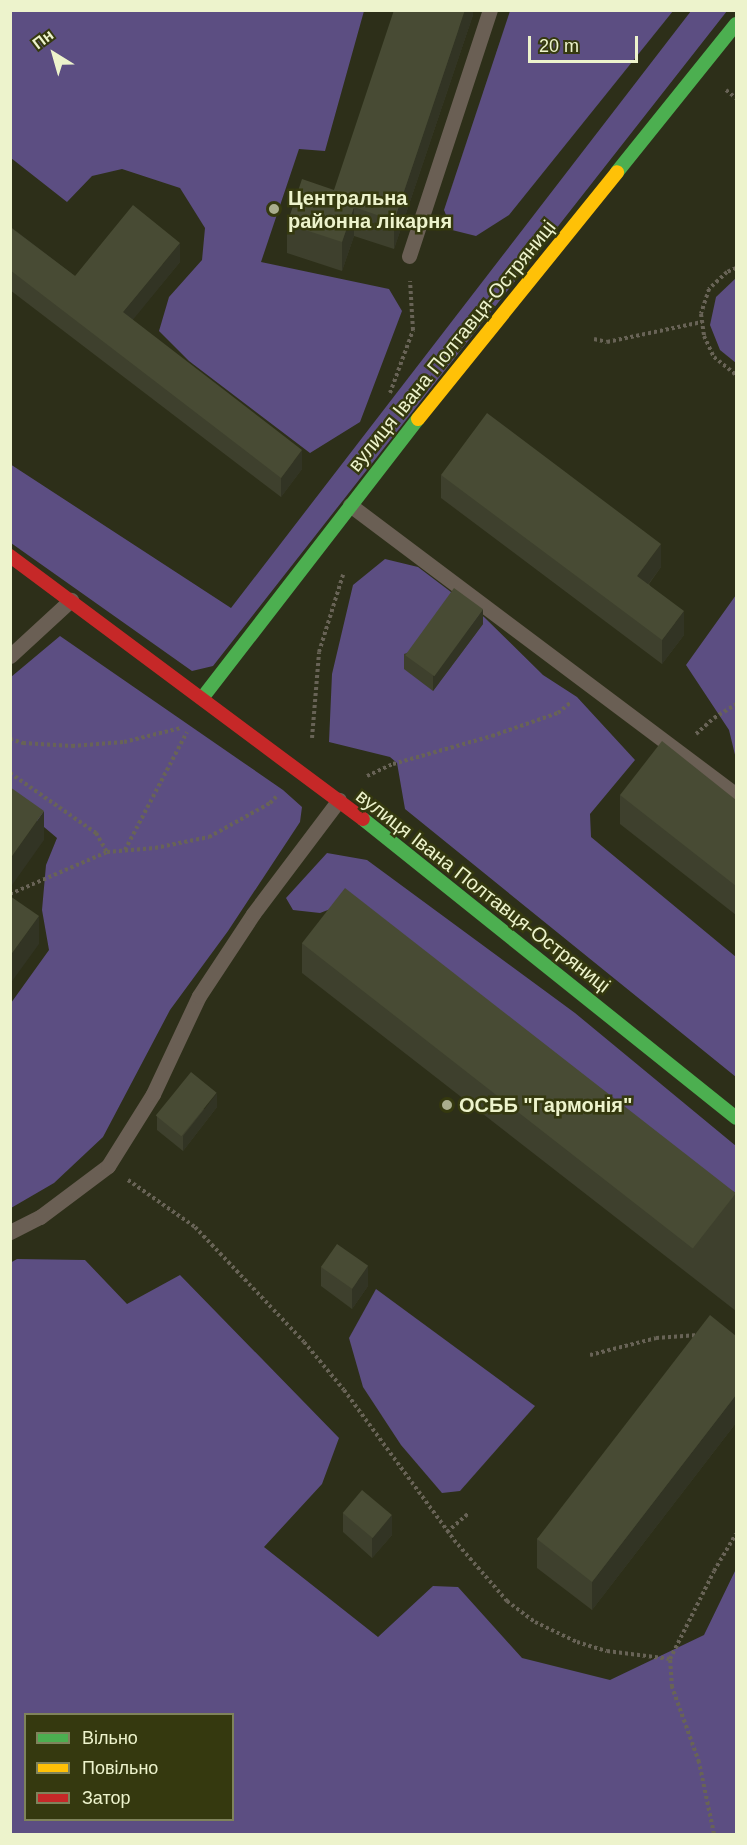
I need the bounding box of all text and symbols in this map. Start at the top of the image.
north arrow [24,24,84,84]
scale bar [531,24,640,62]
text: Пн [29,26,56,52]
text: 20 m [539,36,579,56]
place label: Центральна районна лікарня [288,186,452,233]
marker: Центральна районна лікарня [265,200,283,218]
street label: вулиця Івана Полтавця-Остряниці [343,216,561,476]
street label: вулиця Івана Полтавця-Остряниці [351,784,615,998]
place label: ОСББ "Гармонія" [459,1093,632,1117]
marker: ОСББ "Гармонія" [440,1098,454,1112]
legend [24,1713,234,1821]
text: Вільно [82,1728,138,1748]
text: Повільно [82,1758,158,1778]
text: Затор [82,1788,131,1808]

